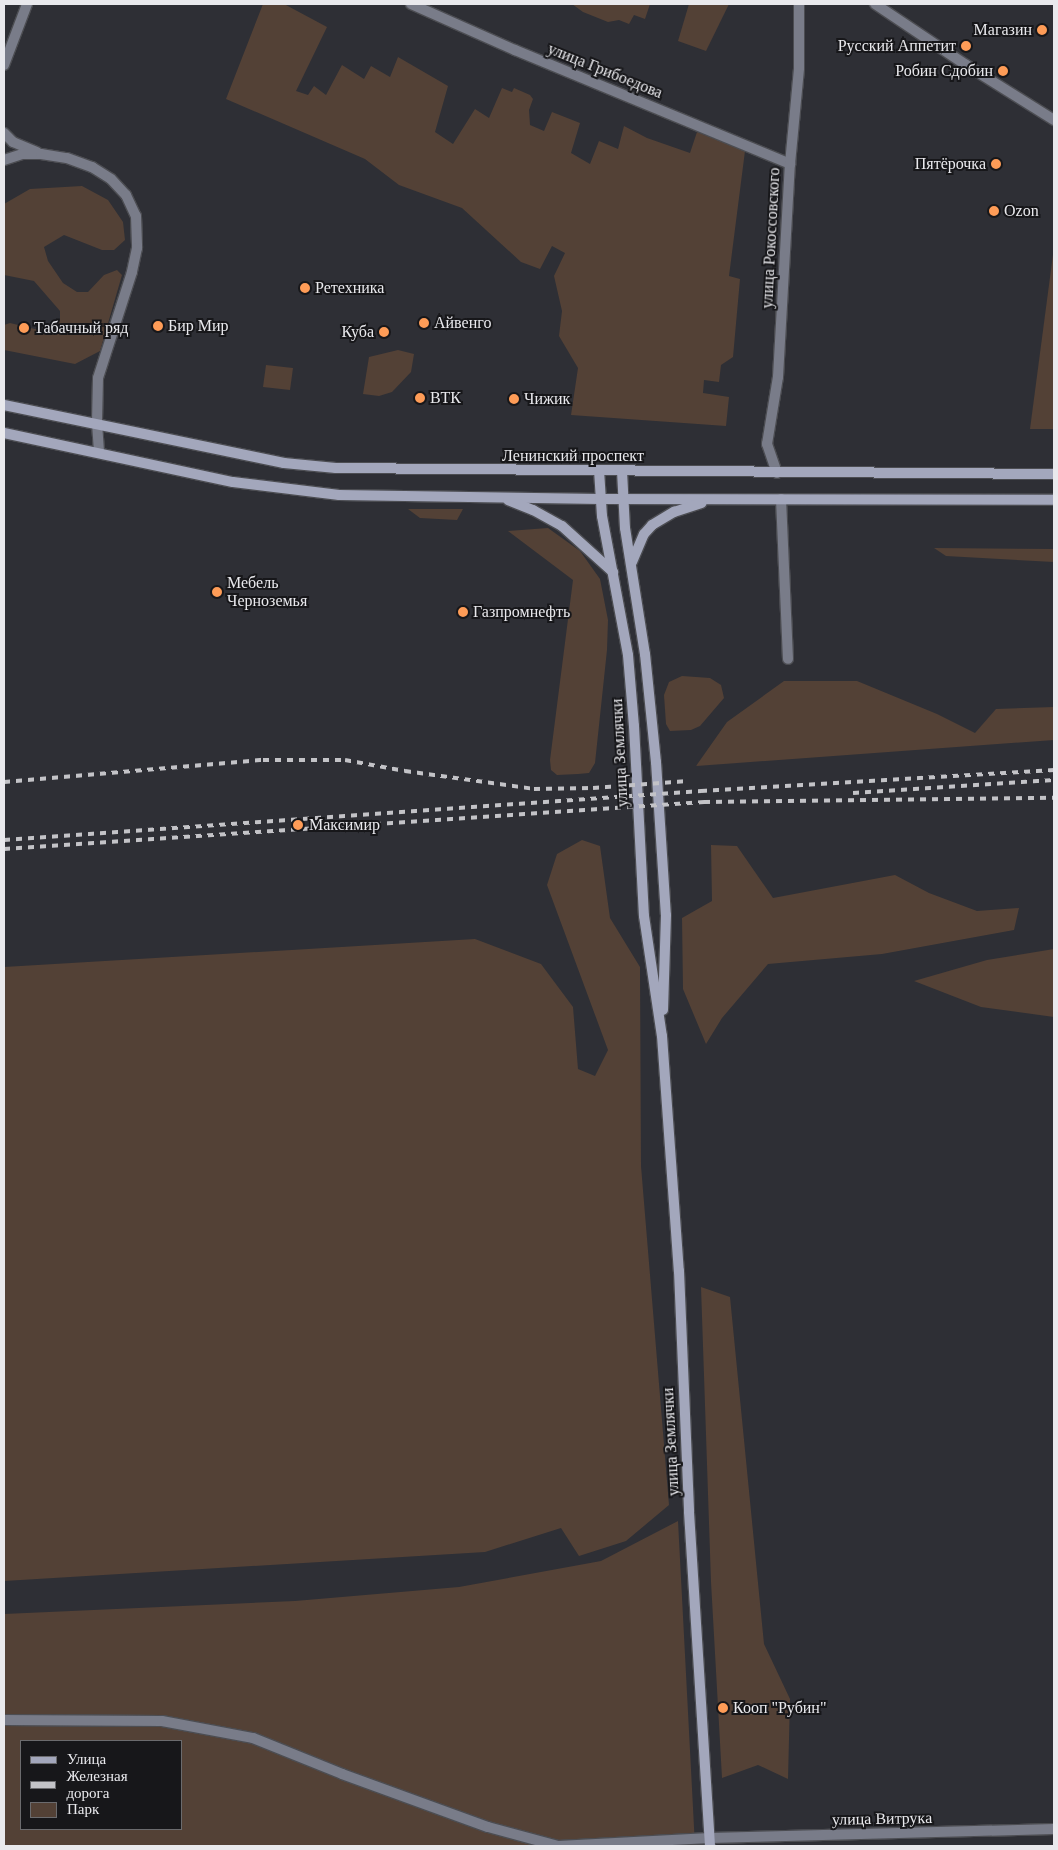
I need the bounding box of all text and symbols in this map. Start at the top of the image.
place label: Магазин [974,20,1032,40]
marker: Магазин [1036,24,1048,36]
place label: Русский Аппетит [838,36,956,56]
street label: улица Грибоедова [545,39,665,103]
marker: Русский Аппетит [960,40,972,52]
place label: Робин Сдобин [895,61,993,81]
marker: Робин Сдобин [997,65,1009,77]
place label: Пятёрочка [915,154,986,174]
marker: Пятёрочка [990,158,1002,170]
street label: улица Рокоссовского [758,167,784,309]
place label: Ozon [1004,201,1039,221]
marker: Ozon [988,205,1000,217]
place label: Ретехника [315,278,384,298]
marker: Ретехника [299,282,311,294]
place label: Айвенго [434,313,491,333]
place label: Бир Мир [168,316,229,336]
marker: Айвенго [418,317,430,329]
place label: Табачный ряд [34,318,128,338]
marker: Бир Мир [152,320,164,332]
marker: Табачный ряд [18,322,30,334]
place label: Куба [342,322,374,342]
marker: Куба [378,326,390,338]
place label: ВТК [430,388,461,408]
place label: Чижик [524,389,570,409]
marker: ВТК [414,392,426,404]
marker: Чижик [508,393,520,405]
street label: Ленинский проспект [502,446,644,466]
place label: Мебель Черноземья [227,573,307,611]
marker: Мебель Черноземья [211,586,223,598]
place label: Газпромнефть [473,602,570,622]
marker: Газпромнефть [457,606,469,618]
street label: улица Землячки [608,698,632,808]
place label: Максимир [309,815,380,835]
marker: Максимир [291,818,305,832]
street label: улица Землячки [659,1387,683,1497]
place label: Кооп "Рубин" [733,1698,826,1718]
marker: Кооп "Рубин" [717,1702,729,1714]
legend [20,1740,182,1830]
text: Улица [67,1751,106,1767]
text: Железная дорога [66,1768,128,1801]
text: Парк [67,1801,99,1817]
street label: улица Витрука [832,1809,932,1829]

